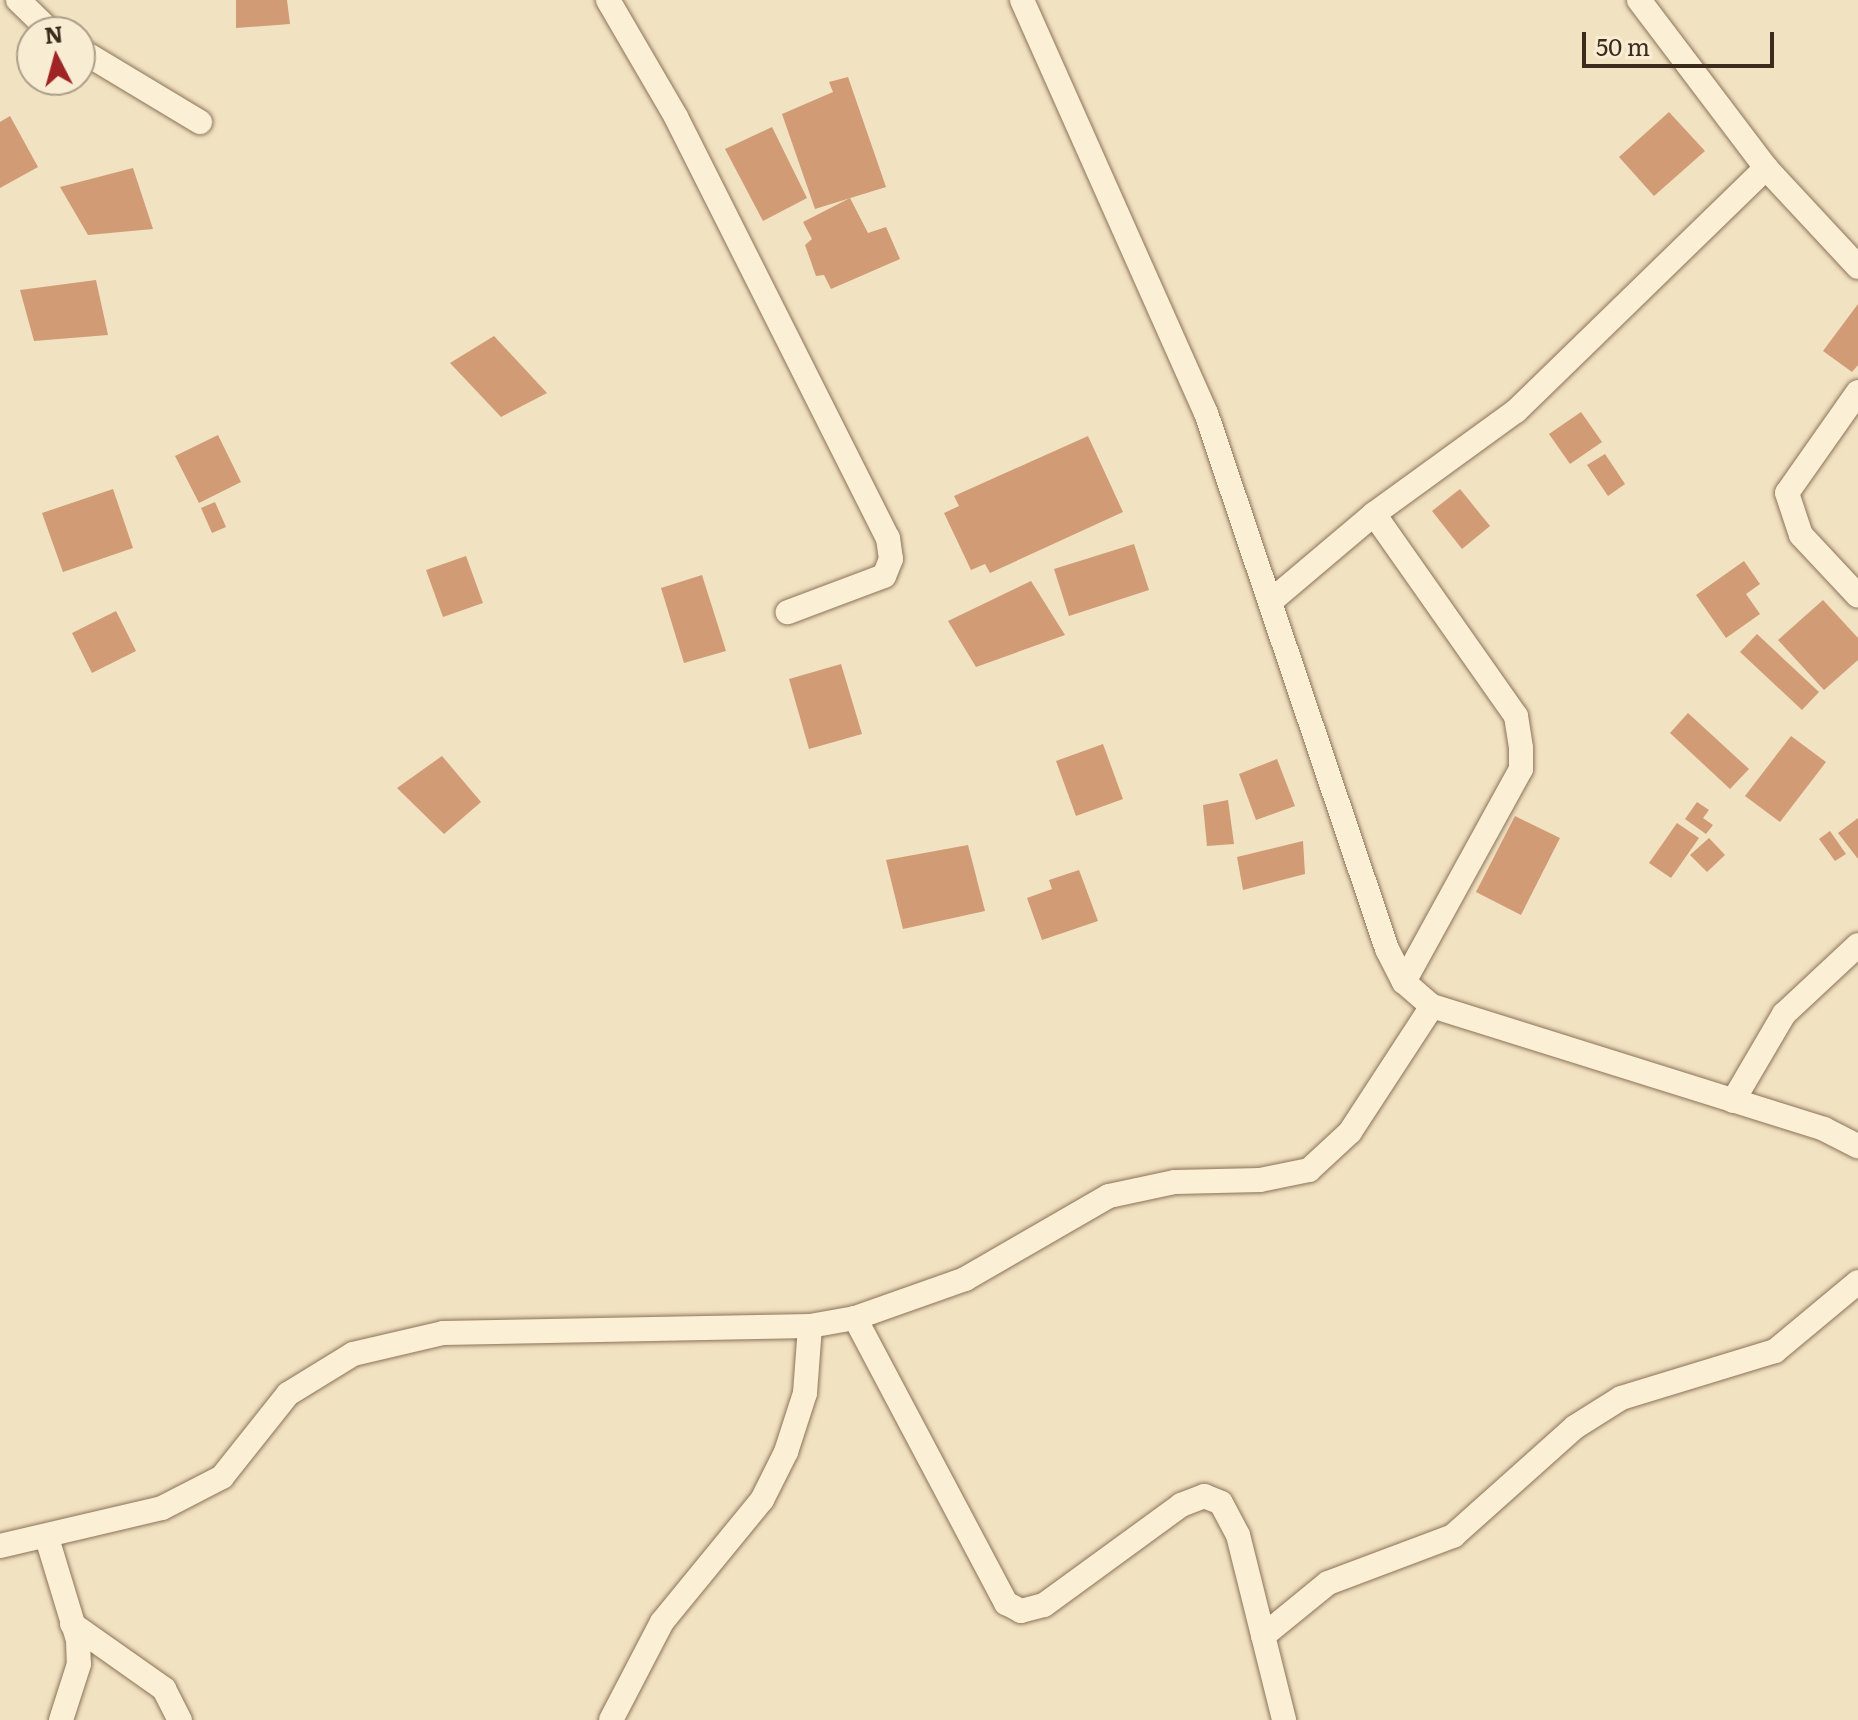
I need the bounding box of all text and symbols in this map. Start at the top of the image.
north arrow [16,16,96,96]
text: N [43,16,65,51]
scale bar [1586,16,1778,66]
text: 50 m [1596,28,1650,63]

